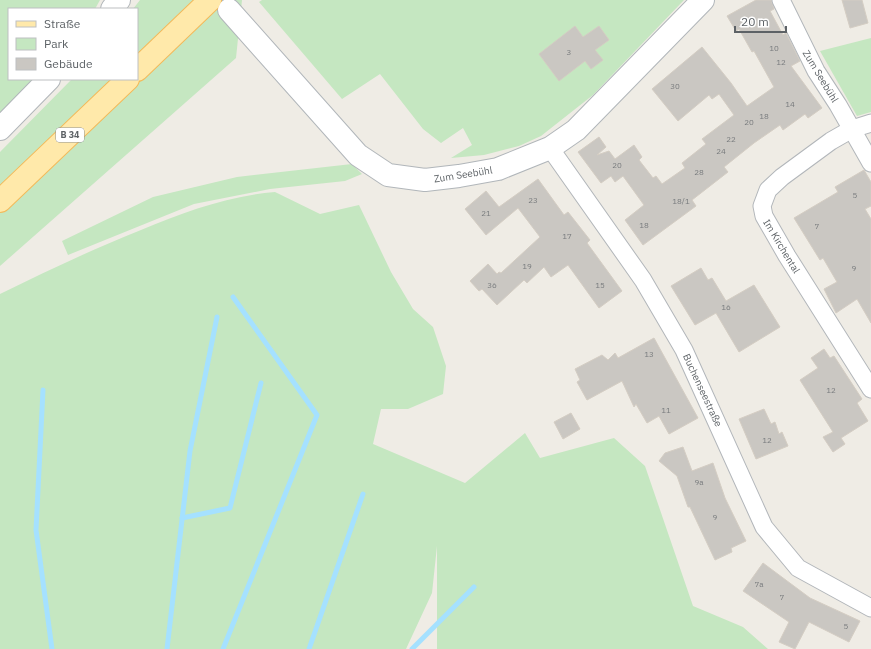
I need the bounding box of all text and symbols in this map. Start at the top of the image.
legend [8,8,138,80]
scale bar [735,8,786,34]
text: 20 m [741,14,769,29]
text: Straße [44,16,81,31]
text: Park [44,36,69,51]
house number: 10 [769,43,779,53]
house number: 3 [567,47,572,57]
street label: Zum Seebühl [800,48,842,105]
text: Gebäude [44,56,93,71]
house number: 12 [776,57,786,67]
house number: 30 [670,81,680,91]
house number: 14 [785,99,795,109]
house number: 18 [759,111,769,121]
house number: 20 [744,117,754,127]
road number: B 34 [56,128,84,142]
house number: 22 [726,134,736,144]
house number: 24 [716,146,726,156]
house number: 20 [612,160,622,170]
street label: Zum Seebühl [433,163,494,186]
house number: 28 [694,167,704,177]
house number: 5 [853,190,858,200]
house number: 23 [528,195,538,205]
house number: 18/1 [672,196,690,206]
house number: 21 [481,208,491,218]
street label: Im Kirchental [760,217,803,276]
house number: 18 [639,220,649,230]
house number: 7 [815,221,820,231]
house number: 17 [562,231,572,241]
house number: 19 [522,261,532,271]
house number: 9 [852,263,857,273]
house number: 36 [487,280,497,290]
house number: 15 [595,280,605,290]
house number: 16 [721,302,731,312]
house number: 13 [644,349,654,359]
street label: Buchenseestraße [680,352,725,429]
house number: 12 [826,385,836,395]
house number: 11 [661,405,671,415]
house number: 12 [762,435,772,445]
house number: 9a [694,477,704,487]
house number: 9 [713,512,718,522]
house number: 7a [754,579,764,589]
house number: 7 [780,592,785,602]
house number: 5 [844,621,849,631]

